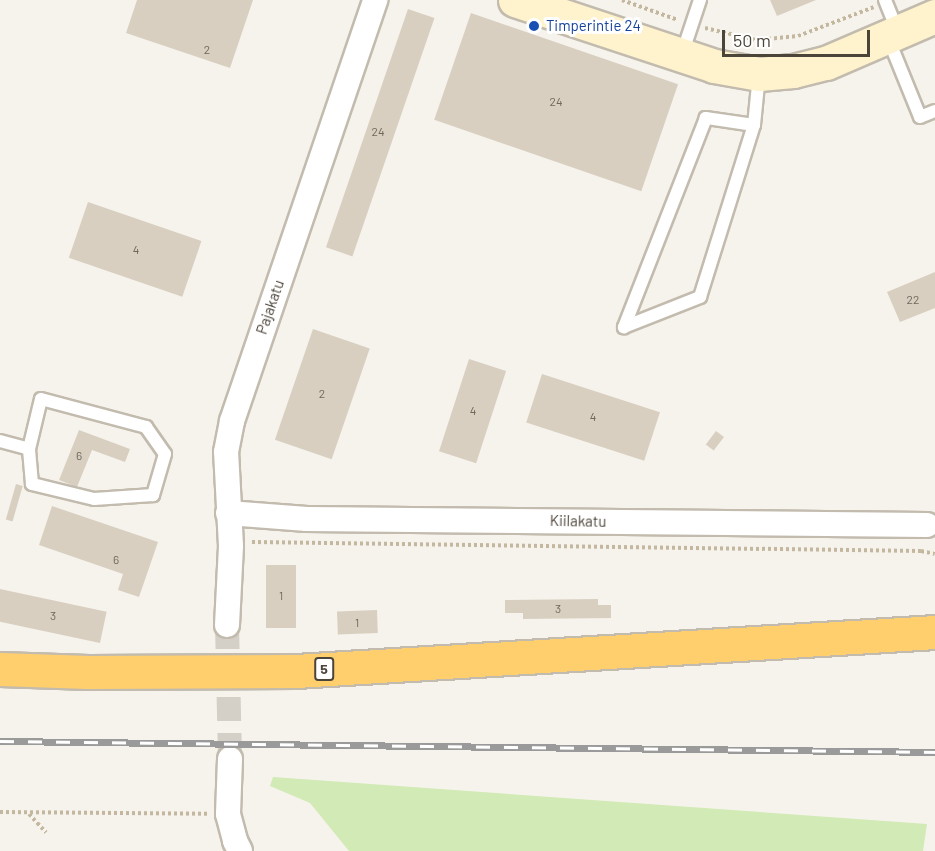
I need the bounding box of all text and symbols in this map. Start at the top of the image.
place label: Timperintie 24 [546,17,641,35]
scale bar [725,18,874,56]
marker: Timperintie 24 [527,19,541,33]
text: 50 m [733,29,771,51]
house number: 2 [204,43,210,57]
house number: 24 [549,95,563,109]
house number: 24 [371,125,385,139]
house number: 4 [133,243,139,257]
street label: Pajakatu [252,277,288,337]
house number: 22 [907,293,919,307]
house number: 2 [319,387,325,401]
house number: 4 [470,404,476,418]
house number: 4 [590,410,596,424]
house number: 6 [76,449,82,463]
street label: Kiilakatu [550,512,606,530]
house number: 6 [113,553,119,567]
house number: 1 [279,589,283,603]
house number: 3 [555,602,561,616]
house number: 3 [50,609,56,623]
house number: 1 [355,616,359,630]
road number: 5 [314,658,334,680]

